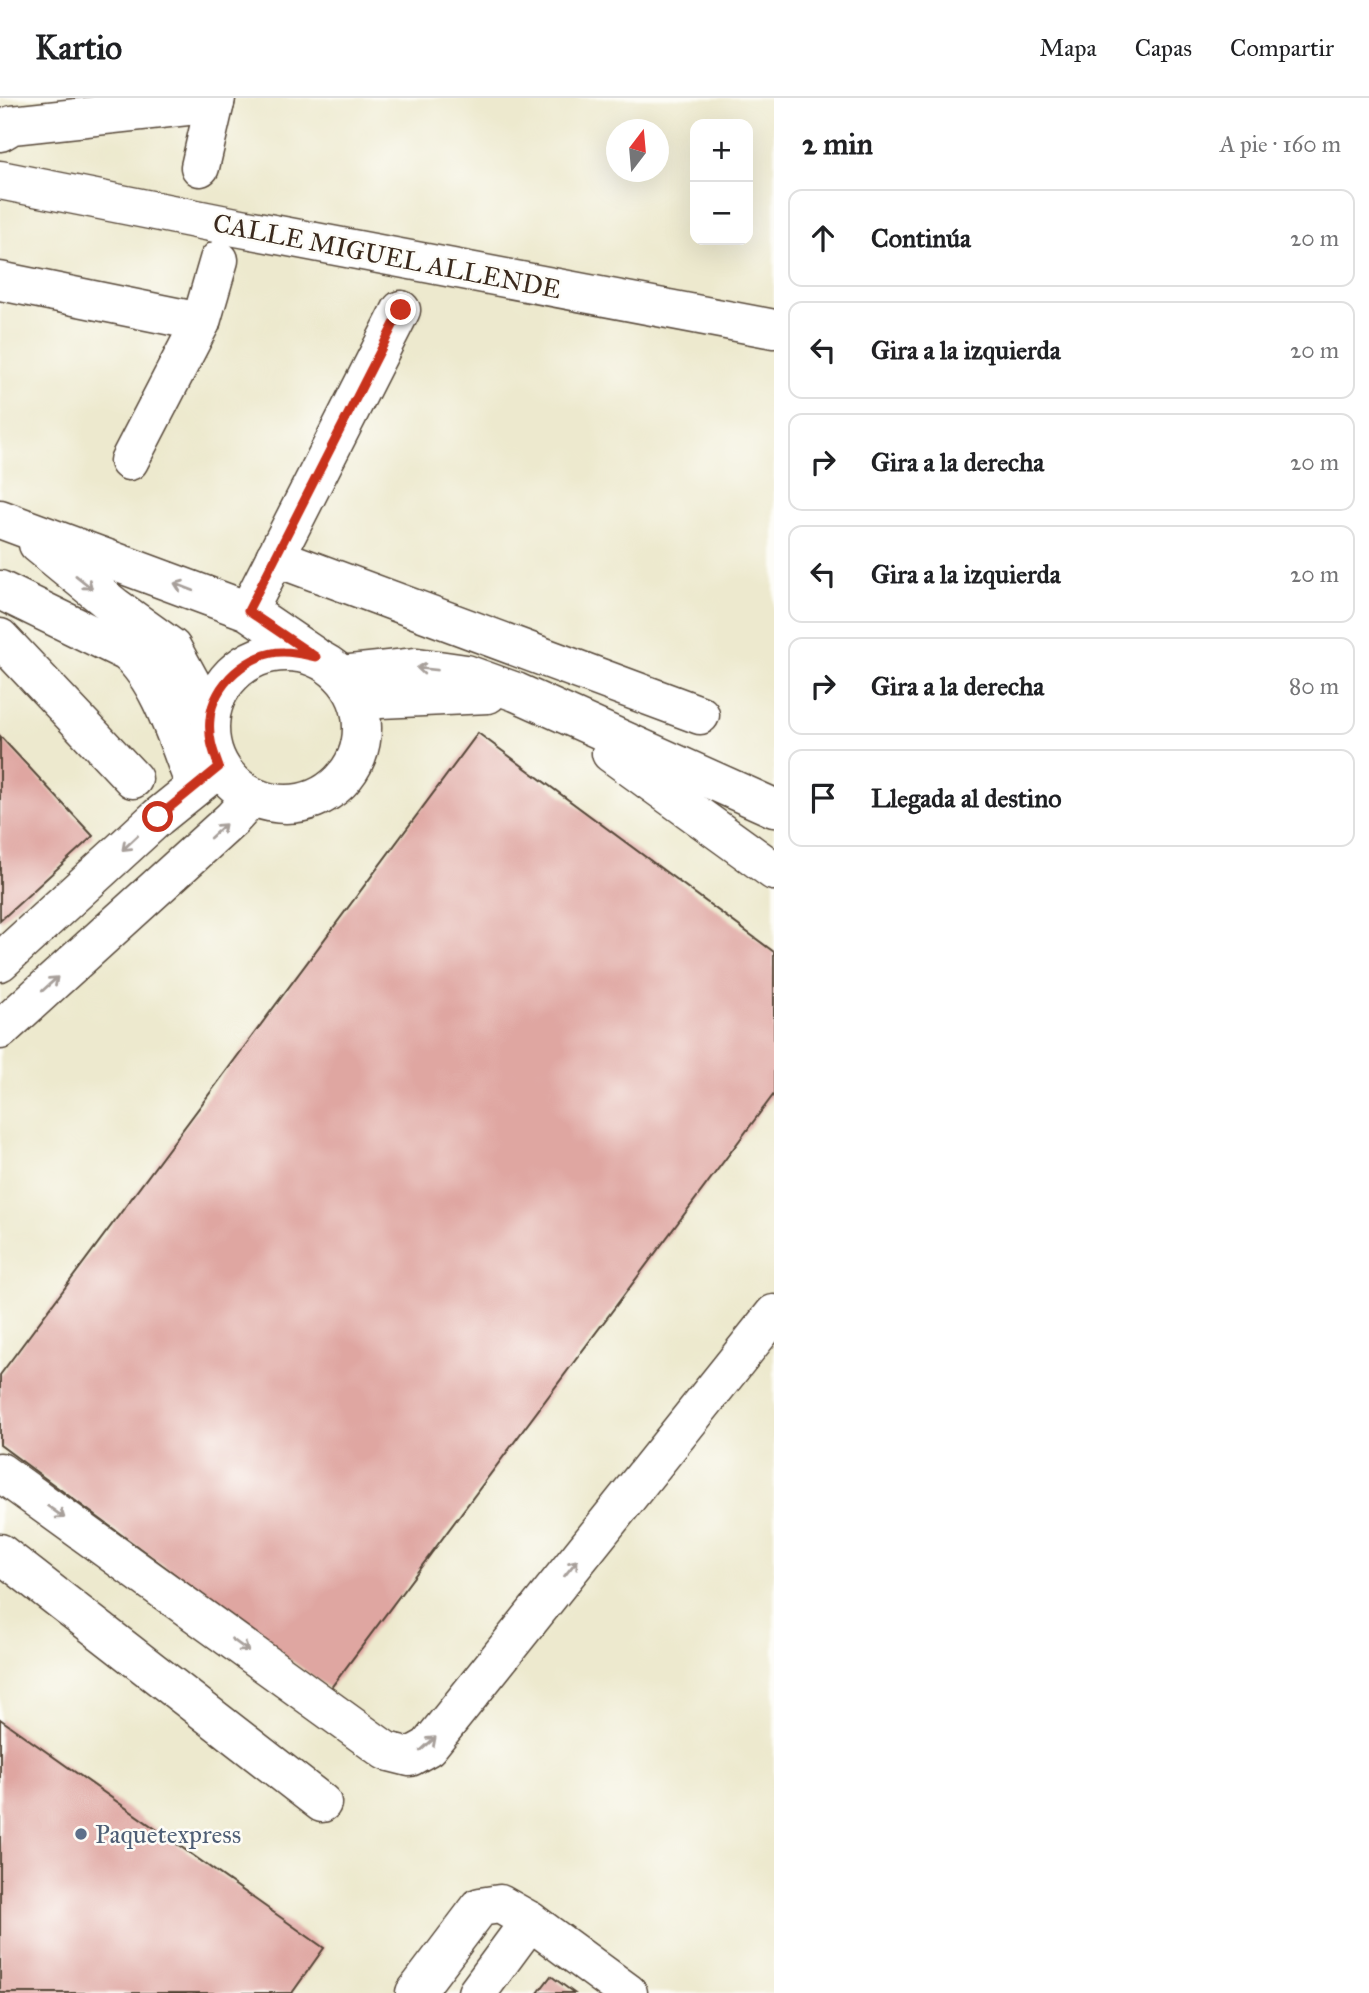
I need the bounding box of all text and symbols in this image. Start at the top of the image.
text: Kartio [35,28,122,68]
text: Mapa [1040,33,1097,63]
text: Capas [1135,33,1192,63]
text: Compartir [1230,33,1334,63]
north arrow [606,119,669,182]
map controls [690,119,753,245]
button: + [690,119,753,182]
text: 2 min [802,126,873,162]
text: A pie · 160 m [1220,130,1341,158]
button: − [690,182,753,245]
street label: CALLE MIGUEL ALLENDE [210,207,564,305]
icon: ahead [804,219,842,257]
text: Continúa [871,222,971,254]
text: 20 m [1290,224,1339,252]
route end [385,294,416,325]
icon: left [804,331,842,369]
text: Gira a la izquierda [871,334,1061,366]
text: 20 m [1290,336,1339,364]
icon: right [804,443,842,481]
text: Gira a la derecha [871,446,1044,478]
text: 20 m [1290,448,1339,476]
icon: left [804,555,842,593]
text: Gira a la izquierda [871,558,1061,590]
text: 20 m [1290,560,1339,588]
one-way arrow [75,574,93,589]
one-way arrow [173,580,195,593]
one-way arrow [416,662,439,675]
icon: right [804,667,842,705]
text: Gira a la derecha [871,670,1044,702]
text: 80 m [1289,672,1339,700]
icon: arrive [804,779,842,817]
text: Llegada al destino [871,782,1062,814]
route start [142,801,173,832]
one-way arrow [209,822,226,839]
one-way arrow [122,834,139,851]
one-way arrow [41,976,59,992]
one-way arrow [46,1505,65,1519]
one-way arrow [563,1559,579,1577]
one-way arrow [230,1638,249,1652]
one-way arrow [418,1736,436,1753]
place label: Paquetexpress [95,1818,241,1850]
marker: Paquetexpress [73,1826,89,1842]

